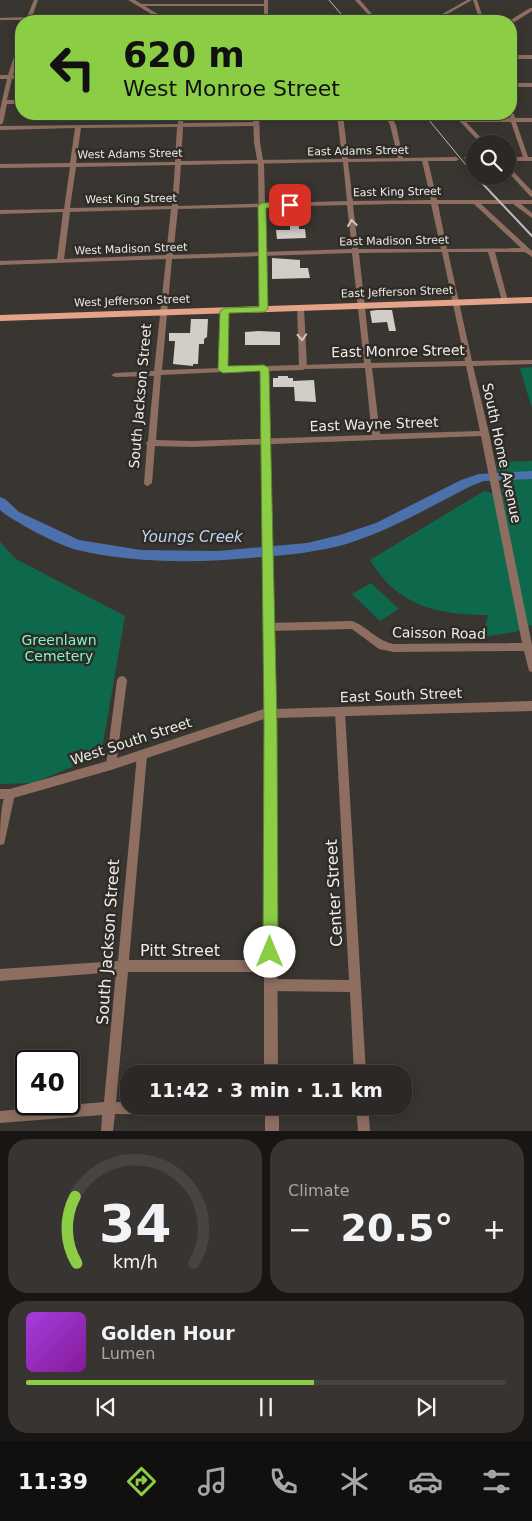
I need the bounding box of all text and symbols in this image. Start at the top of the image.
icon: left [40,35,105,100]
text: 620 m [123,35,245,75]
text: West Monroe Street [123,76,340,101]
map controls [466,135,516,185]
button: search [466,135,516,185]
street label: East Adams Street [307,144,410,158]
street label: West Adams Street [77,147,183,161]
pin [269,184,311,226]
street label: East King Street [353,185,442,199]
icon: arrive [276,191,304,219]
street label: West King Street [85,192,178,206]
one-way arrow [347,218,358,226]
street label: East Madison Street [339,234,450,248]
street label: West Madison Street [74,241,188,257]
street label: East Jefferson Street [341,284,454,300]
street label: West Jefferson Street [74,292,191,310]
street label: South Jackson Street [126,322,154,469]
one-way arrow [296,334,307,342]
street label: East Monroe Street [331,342,466,360]
street label: South Home Avenue [479,381,525,525]
street label: East Wayne Street [309,414,439,434]
water label: Youngs Creek [141,528,244,546]
street label: Caisson Road [392,624,486,642]
park label: Greenlawn Cemetery [21,632,97,664]
street label: East South Street [340,685,463,705]
street label: West South Street [68,714,194,768]
street label: Center Street [322,839,346,947]
street label: South Jackson Street [93,858,123,1026]
position arrow [243,925,295,977]
street label: Pitt Street [140,941,220,960]
speed limit sign: 40 [15,1050,80,1115]
text: 11:42 · 3 min · 1.1 km [149,1079,383,1101]
text: Climate [288,1181,350,1200]
text: 34 [99,1194,171,1254]
text: 20.5° [341,1206,453,1250]
text: − [288,1213,311,1246]
text: + [483,1213,506,1246]
text: km/h [112,1251,158,1272]
text: Golden Hour [101,1322,235,1344]
text: Lumen [101,1344,155,1363]
icon: previous [92,1393,120,1421]
icon: pause [252,1393,280,1421]
icon: next [412,1393,440,1421]
icon: directions [124,1464,159,1499]
icon: music [195,1464,230,1499]
icon: phone [266,1464,301,1499]
icon: climate [337,1464,372,1499]
icon: car [408,1464,443,1499]
icon: filters [479,1464,514,1499]
text: 11:39 [18,1469,88,1494]

